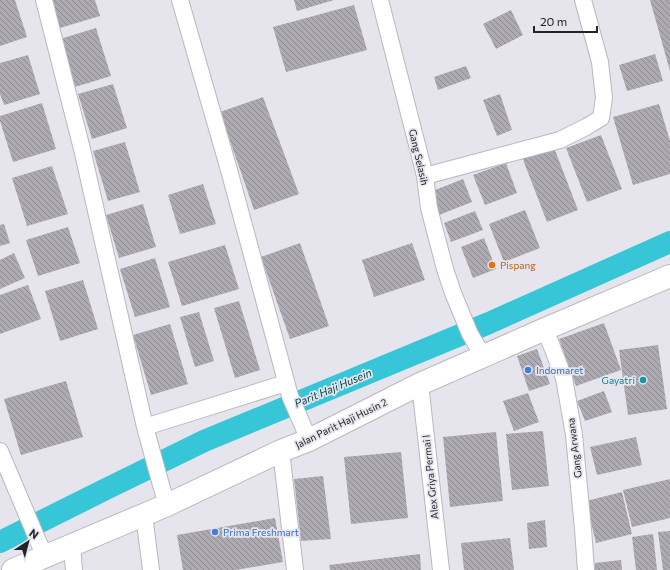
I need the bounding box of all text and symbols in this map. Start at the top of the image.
scale bar [534,8,597,34]
text: 20 m [540,14,567,28]
street label: Gang Selasih [407,128,431,186]
place label: Pispang [500,259,536,271]
marker: Pispang [487,260,497,270]
place label: Indomaret [536,364,583,376]
water label: Parit Haji Husein [292,365,373,410]
marker: Indomaret [523,365,533,375]
place label: Gayatri [602,374,635,386]
marker: Gayatri [638,375,648,385]
street label: Jalan Parit Haji Husin 2 [293,395,389,450]
street label: Gang Arwana [564,417,584,479]
street label: Alex Griya Permai I [420,434,440,520]
north arrow [8,522,48,562]
text: N [27,526,41,541]
place label: Prima Freshmart [223,526,299,538]
marker: Prima Freshmart [210,527,220,537]

